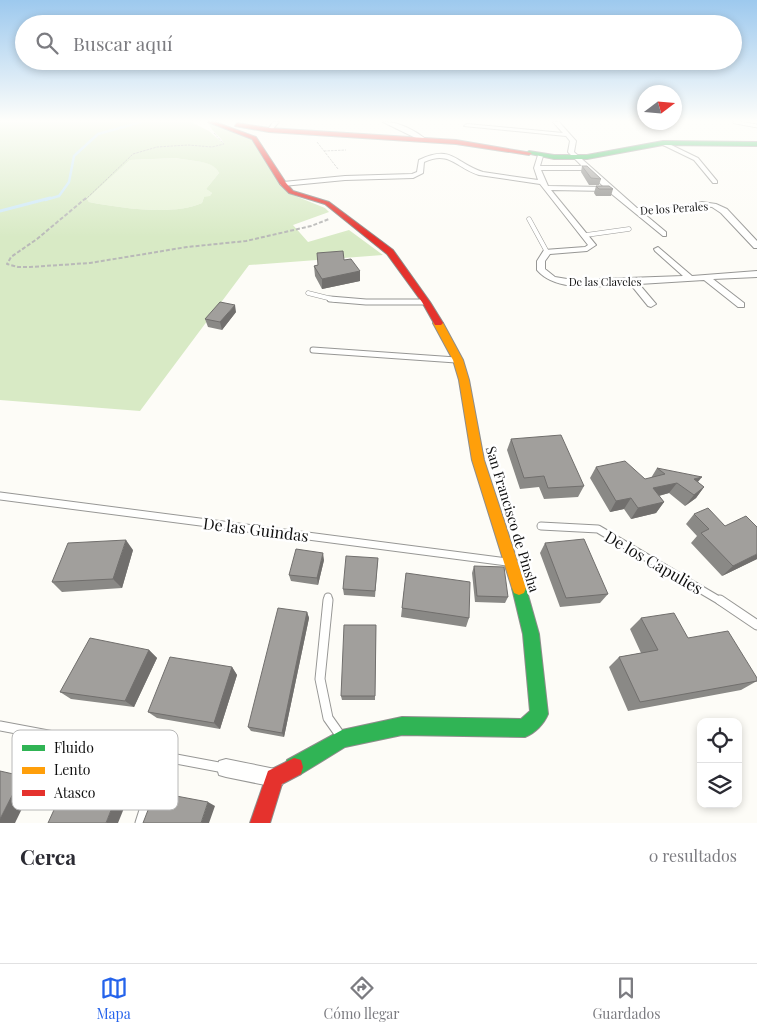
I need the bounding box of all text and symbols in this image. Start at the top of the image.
search box [15,15,742,70]
icon: search [33,29,61,57]
text: Buscar aquí [73,30,173,56]
north arrow [637,85,682,130]
street label: De los Perales [639,198,709,218]
street label: De las Claveles [569,274,641,289]
street label: San Francisco de Pinsha [482,444,544,594]
street label: De las Guindas [202,512,310,546]
street label: De los Capulies [601,526,707,598]
map controls [697,718,742,808]
button: locate [697,718,742,763]
legend [12,730,178,810]
text: Fluido [54,738,94,757]
text: Lento [54,760,91,779]
button: layers [697,763,742,808]
text: Atasco [53,783,96,802]
text: Cerca [20,842,76,870]
text: 0 resultados [649,845,737,866]
tab: Mapa [96,974,131,1023]
tab: Cómo llegar [324,974,400,1023]
tab: Guardados [592,974,661,1023]

